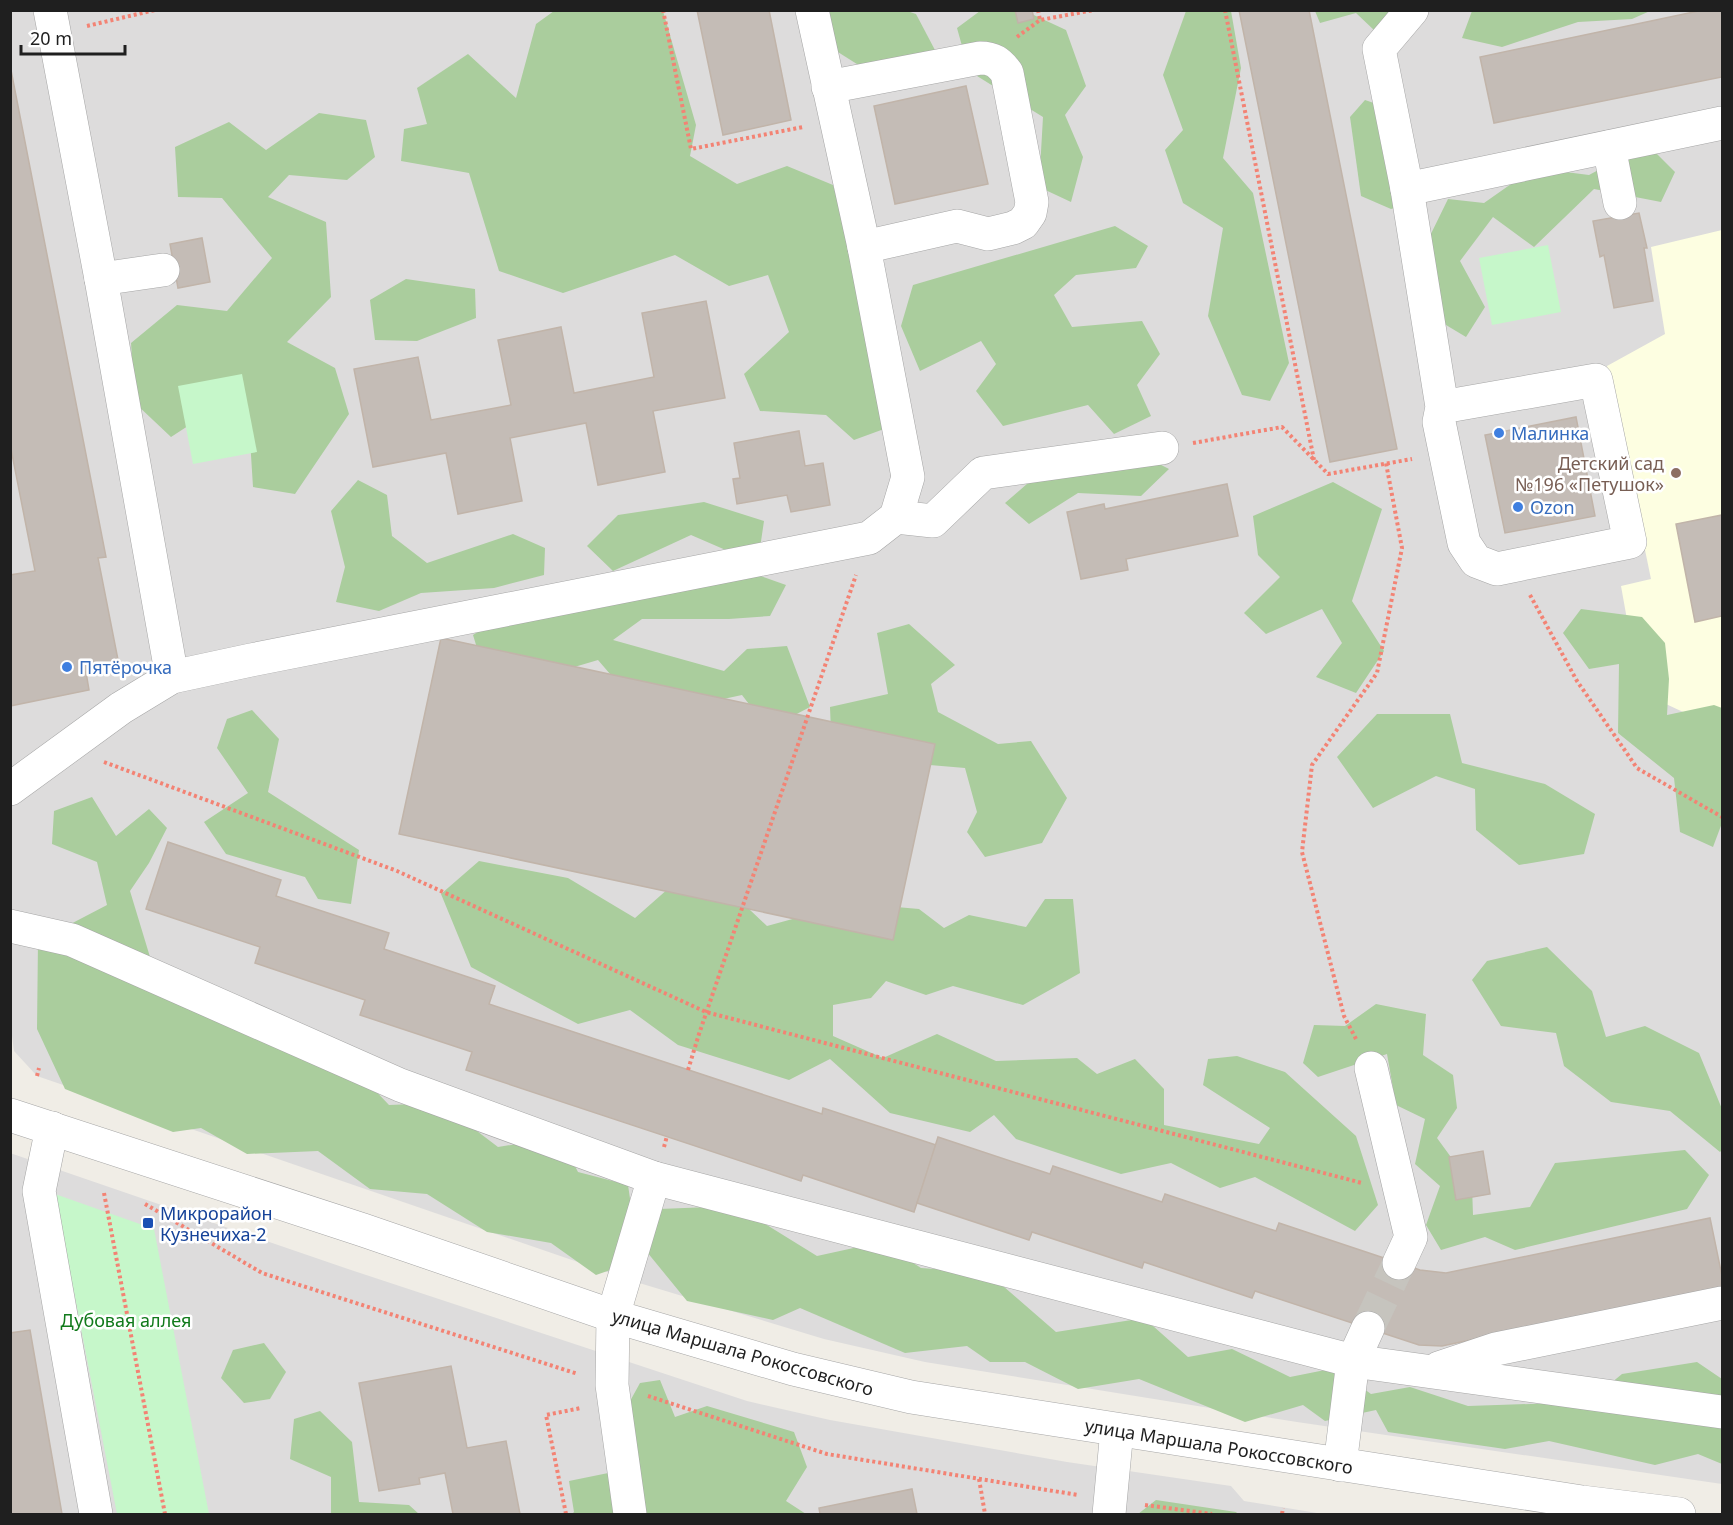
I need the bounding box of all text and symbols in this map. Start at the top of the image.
scale bar [21,18,124,56]
text: 20 m [30,26,72,50]
place label: Малинка [1511,421,1589,445]
marker: Малинка [1492,426,1506,440]
place label: Детский сад №196 «Петушок» [1515,451,1664,496]
marker: Детский сад №196 «Петушок» [1669,466,1683,480]
place label: Ozon [1530,495,1575,519]
marker: Ozon [1511,500,1525,514]
place label: Пятёрочка [79,655,172,679]
marker: Пятёрочка [60,660,74,674]
place label: Микрорайон Кузнечиха-2 [160,1201,273,1246]
marker: Микрорайон Кузнечиха-2 [141,1216,155,1230]
street label: улица Маршала Рокоссовского [609,1303,877,1401]
park label: Дубовая аллея [61,1308,191,1332]
street label: улица Маршала Рокоссовского [1083,1413,1355,1479]

